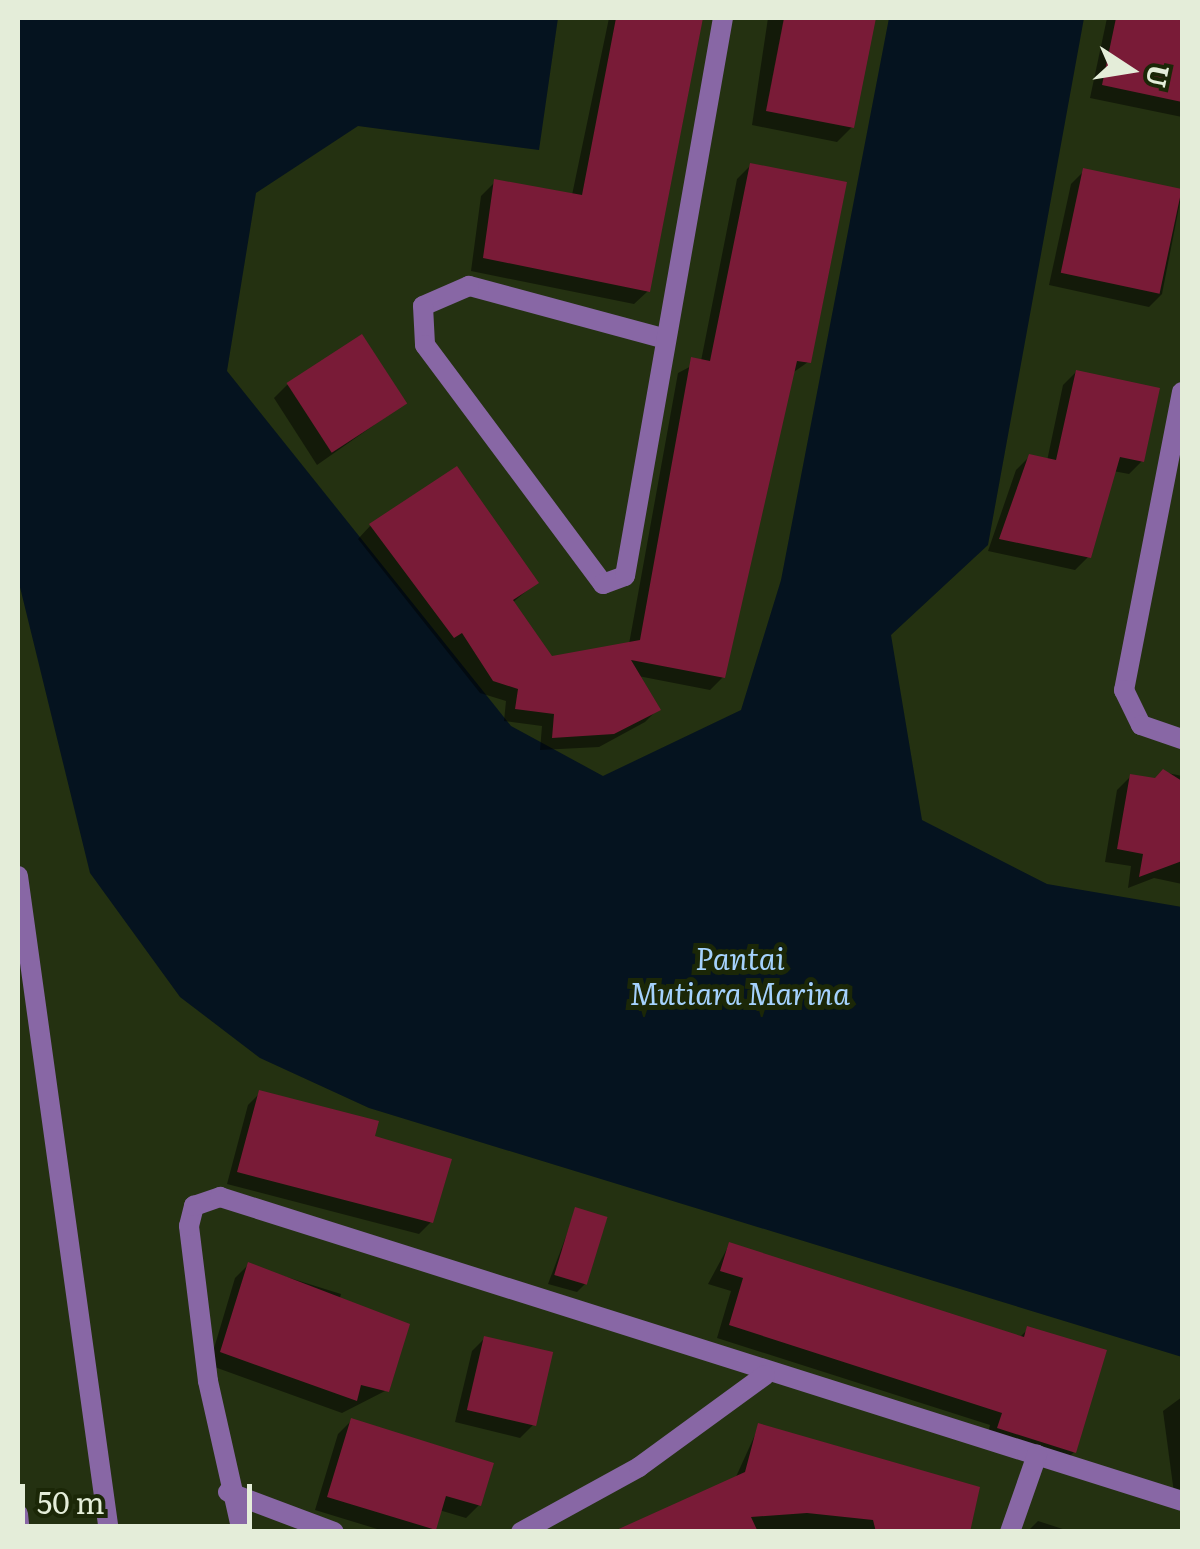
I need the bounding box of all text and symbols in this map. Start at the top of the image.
north arrow [1080,20,1180,120]
text: U [1137,61,1182,91]
water label: Pantai Mutiara Marina [630,939,850,1010]
scale bar [25,1464,258,1526]
text: 50 m [37,1479,105,1523]

